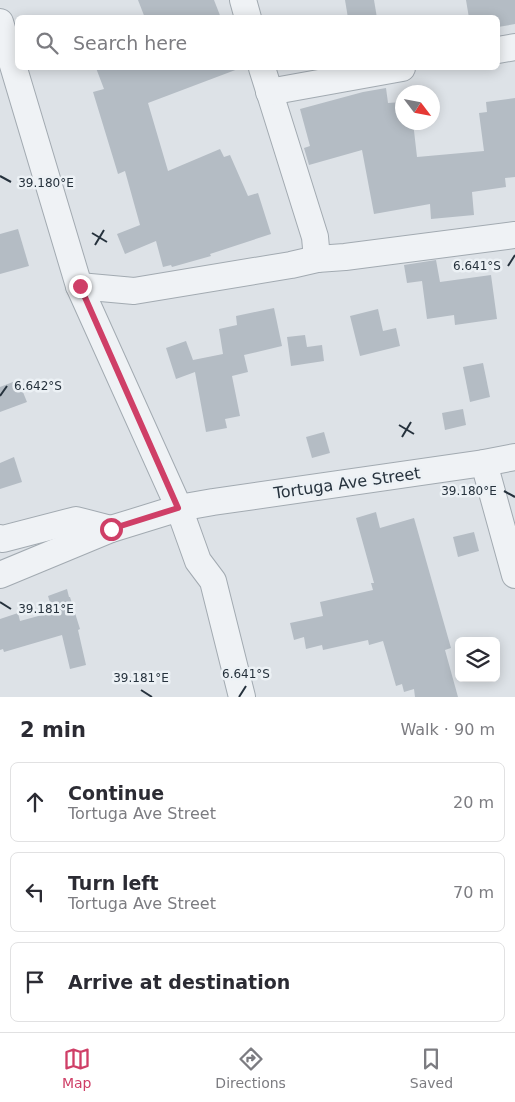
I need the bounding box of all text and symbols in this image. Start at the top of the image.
search box [15,15,500,70]
icon: search [33,29,61,57]
text: Search here [73,32,187,54]
north arrow [395,85,440,130]
text: 39.180°E [18,176,74,190]
text: 6.641°S [453,259,501,273]
route end [69,275,92,298]
text: 6.642°S [14,379,62,393]
street label: Tortuga Ave Street [271,463,422,503]
text: 39.180°E [441,484,497,498]
route start [100,518,123,541]
text: 39.181°E [18,602,74,616]
map controls [455,637,500,682]
button: layers [455,637,500,682]
text: 6.641°S [222,667,270,681]
text: 39.181°E [113,671,169,685]
text: 2 min [20,718,86,742]
text: Walk · 90 m [400,720,495,739]
text: Continue [68,782,164,804]
icon: ahead [21,788,49,816]
text: 20 m [453,793,494,812]
text: Tortuga Ave Street [68,804,216,823]
text: Turn left [68,872,159,894]
icon: left [21,878,49,906]
text: 70 m [453,883,494,902]
text: Tortuga Ave Street [68,894,216,913]
icon: arrive [21,968,49,996]
text: Arrive at destination [68,971,290,993]
tab: Map [62,1045,91,1091]
tab: Directions [215,1045,286,1091]
tab: Saved [410,1045,453,1091]

